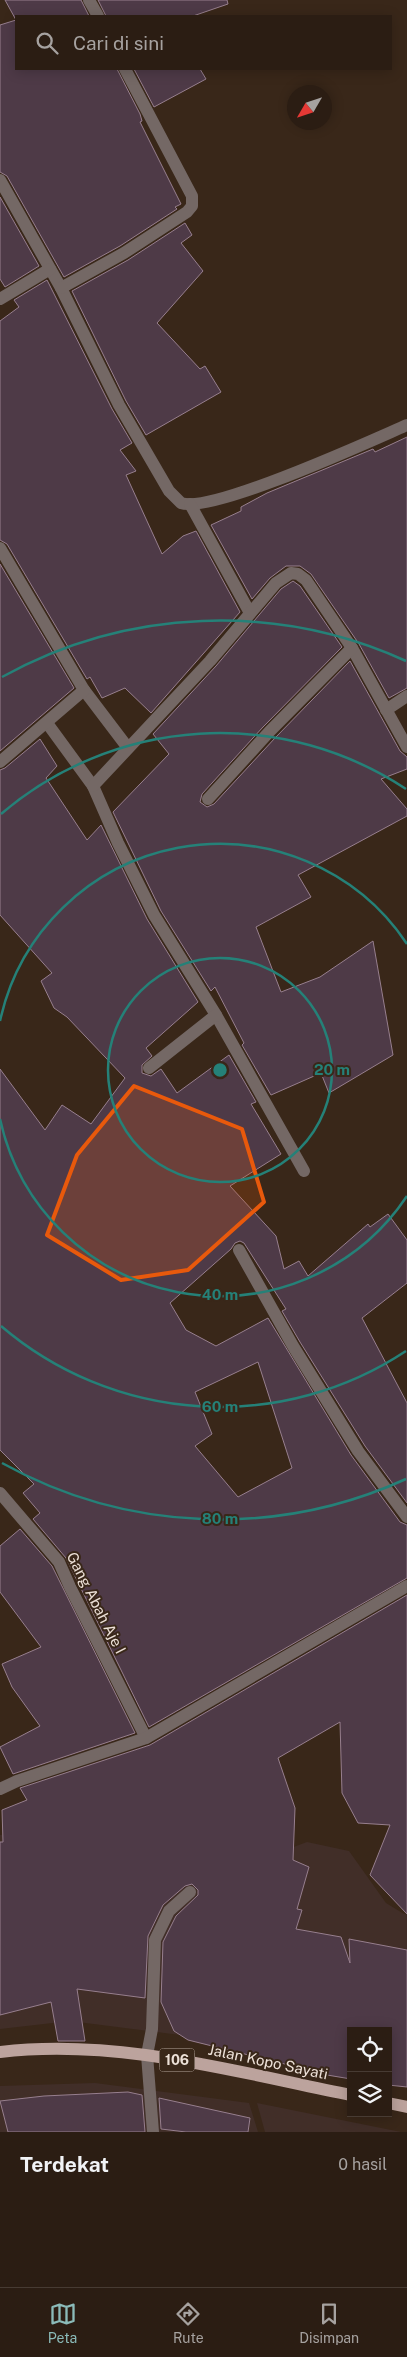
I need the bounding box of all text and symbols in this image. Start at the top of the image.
search box [15,15,392,70]
icon: search [33,29,61,57]
text: Cari di sini [73,32,164,54]
north arrow [287,85,332,130]
centre of rings [211,1061,229,1079]
text: 20 m [314,1061,350,1078]
text: 40 m [202,1286,238,1303]
text: 60 m [202,1398,238,1415]
text: 80 m [202,1510,238,1527]
street label: Gang Abah Aje I [63,1549,129,1656]
map controls [347,2027,392,2117]
button: locate [347,2027,392,2072]
street label: Jalan Kopo Sayati [207,2041,329,2082]
road number: 106 [160,2048,194,2072]
button: layers [347,2072,392,2117]
text: Terdekat [20,2152,109,2177]
text: 0 hasil [338,2155,387,2174]
tab: Peta [48,2300,77,2346]
tab: Rute [173,2300,204,2346]
tab: Disimpan [299,2300,359,2346]

